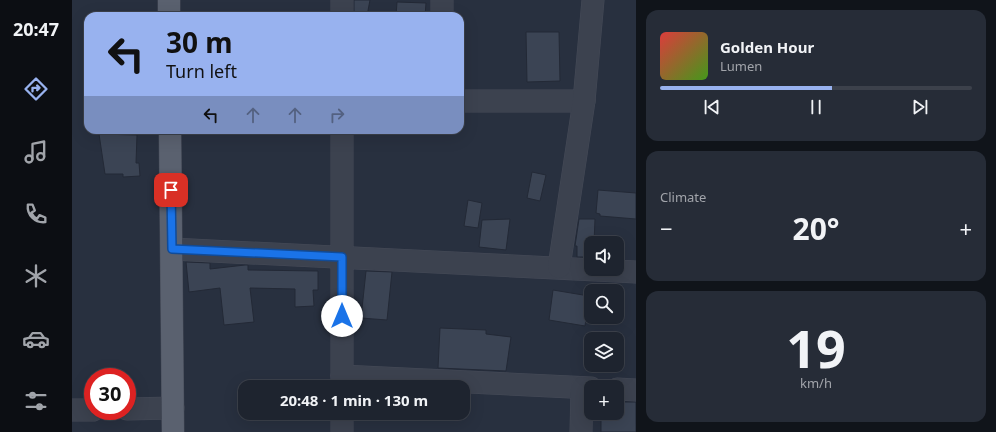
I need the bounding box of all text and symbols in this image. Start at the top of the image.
text: 20:47 [13,17,59,41]
text: 30 m [166,23,233,61]
icon: left [100,28,152,80]
text: Golden Hour [720,37,814,57]
text: Lumen [720,57,762,75]
text: Turn left [166,59,237,83]
icon: directions [22,75,50,103]
icon: previous [701,96,723,118]
icon: pause [805,96,827,118]
icon: next [909,96,931,118]
icon: left [200,104,222,126]
icon: ahead [242,104,264,126]
icon: ahead [284,104,306,126]
icon: right [326,104,348,126]
icon: music [22,138,50,166]
pin [154,173,188,207]
icon: arrive [160,179,182,201]
text: Climate [660,188,706,206]
icon: phone [22,200,50,228]
text: 20° [792,208,840,249]
text: − [660,213,673,243]
text: + [959,213,972,243]
map controls [584,236,624,420]
button: sound [584,236,624,276]
icon: climate [22,262,50,290]
button: search [584,284,624,324]
position arrow [321,295,363,337]
text: 19 [786,312,846,383]
icon: car [22,325,50,353]
button: layers [584,332,624,372]
speed limit sign: 30 [84,368,136,420]
text: km/h [800,374,832,392]
button: + [584,380,624,420]
icon: filters [22,387,50,415]
text: 20:48 · 1 min · 130 m [280,390,428,410]

